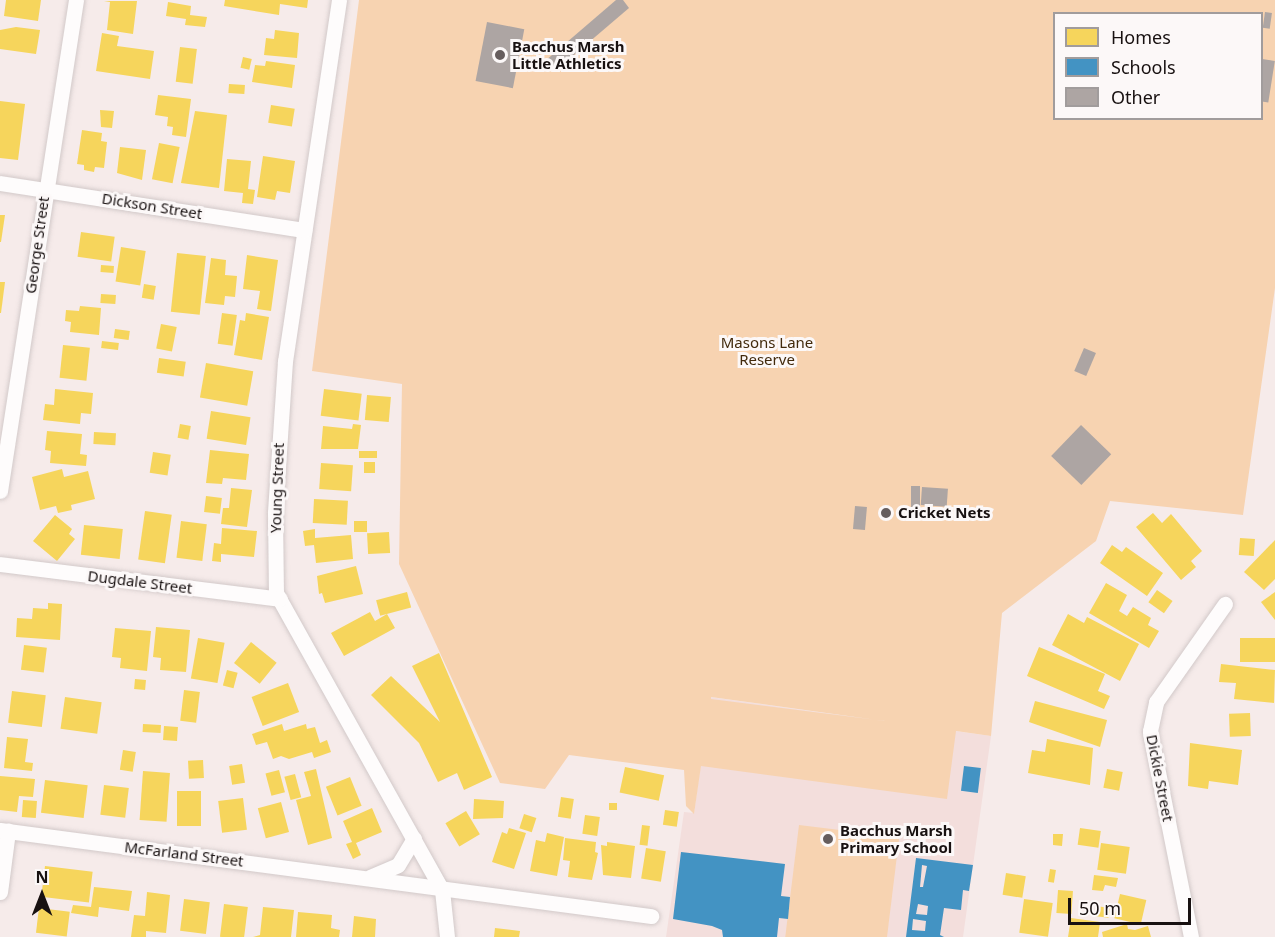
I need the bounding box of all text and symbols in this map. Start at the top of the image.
legend [1053,12,1263,120]
text: Homes [1111,25,1171,49]
place label: Bacchus Marsh Little Athletics [512,37,624,72]
marker: Bacchus Marsh Little Athletics [493,48,507,62]
text: Schools [1111,55,1176,79]
text: Other [1111,85,1160,109]
street label: Dickson Street [101,189,203,223]
street label: George Street [21,195,53,295]
park label: Masons Lane Reserve [721,333,813,368]
street label: Young Street [266,443,288,533]
place label: Cricket Nets [898,504,990,522]
marker: Cricket Nets [879,506,893,520]
street label: Dugdale Street [87,567,193,597]
street label: Dickie Street [1143,733,1177,823]
place label: Bacchus Marsh Primary School [840,821,952,856]
marker: Bacchus Marsh Primary School [821,832,835,846]
street label: McFarland Street [123,838,245,870]
north arrow [12,865,72,925]
text: N [35,866,49,888]
scale bar [1071,886,1194,924]
text: 50 m [1079,896,1121,920]

